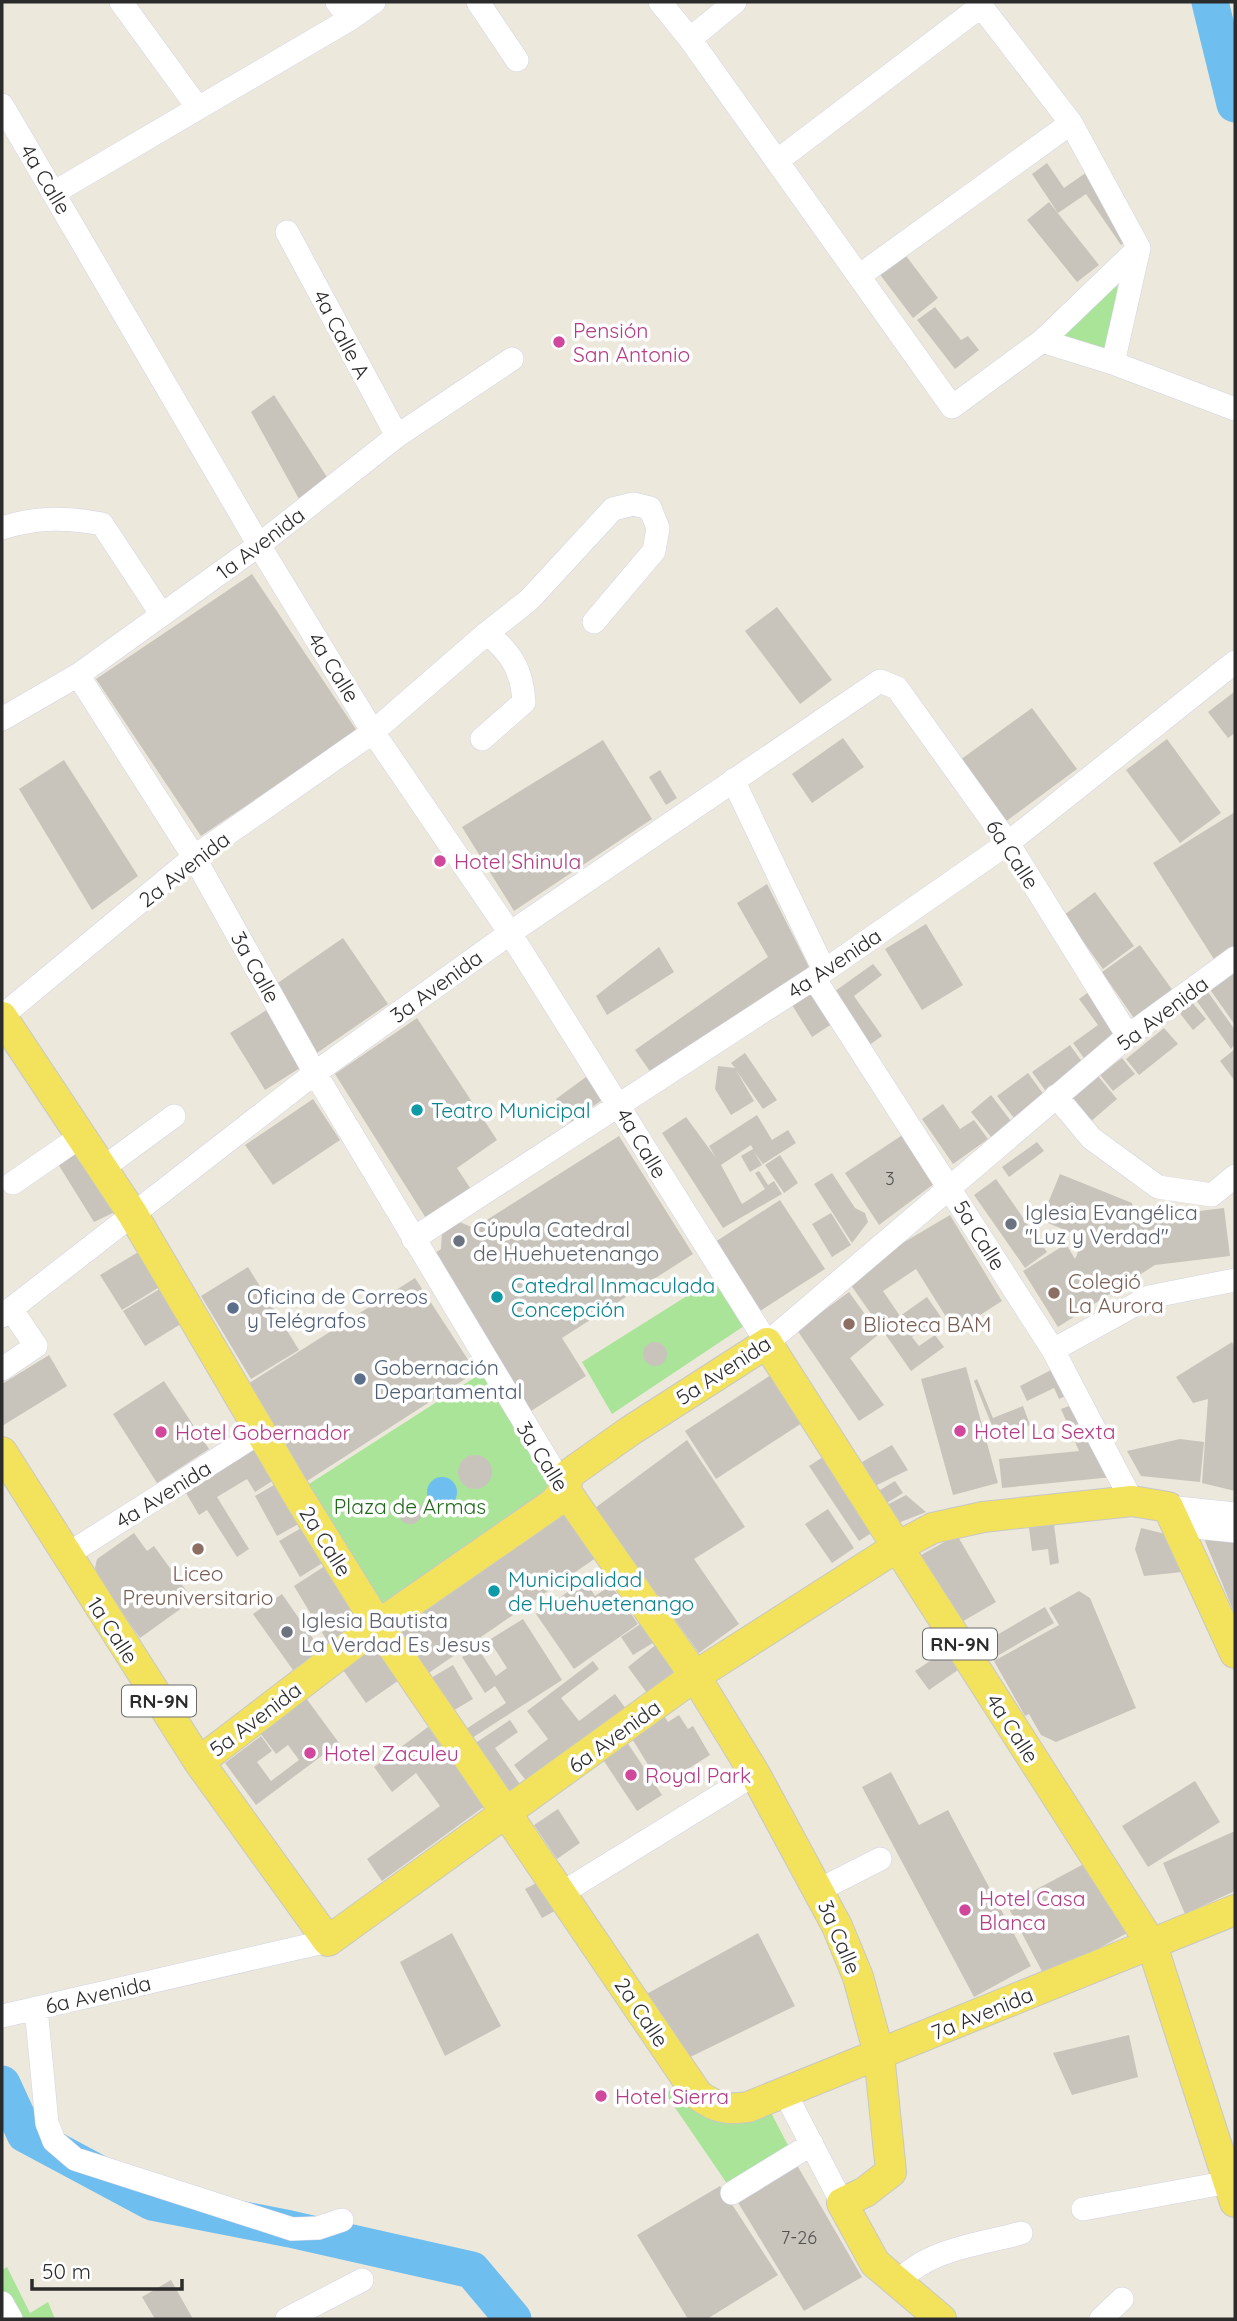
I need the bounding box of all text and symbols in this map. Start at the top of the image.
street label: 4a Calle [15,139,77,219]
street label: 4a Calle A [308,285,376,383]
place label: Pensión San Antonio [573,317,690,367]
marker: Pensión San Antonio [551,334,567,350]
street label: 1a Avenida [211,501,309,585]
street label: 4a Calle [302,627,366,707]
street label: 6a Calle [981,814,1045,894]
street label: 2a Avenida [133,825,235,913]
place label: Hotel Shinula [454,848,581,874]
marker: Hotel Shinula [432,853,448,869]
street label: 4a Avenida [782,922,886,1004]
street label: 3a Calle [226,927,286,1007]
street label: 3a Avenida [385,944,487,1028]
street label: 5a Avenida [1111,970,1213,1056]
place label: Teatro Municipal [431,1097,591,1123]
marker: Teatro Municipal [409,1102,425,1118]
street label: 4a Calle [611,1103,673,1183]
house number: 3 [885,1167,895,1190]
street label: 5a Calle [948,1195,1012,1275]
place label: Iglesia Evangélica "Luz y Verdad" [1025,1199,1198,1249]
place label: Cúpula Catedral de Huehuetenango [473,1216,659,1266]
marker: Iglesia Evangélica "Luz y Verdad" [1003,1216,1019,1232]
marker: Cúpula Catedral de Huehuetenango [451,1233,467,1249]
place label: Colegió La Aurora [1068,1268,1164,1318]
place label: Catedral Inmaculada Concepción [511,1272,715,1322]
place label: Oficina de Correos y Telégrafos [247,1283,428,1333]
marker: Colegió La Aurora [1046,1285,1062,1301]
marker: Catedral Inmaculada Concepción [489,1289,505,1305]
marker: Oficina de Correos y Telégrafos [225,1300,241,1316]
place label: Blioteca BAM [863,1311,991,1337]
marker: Blioteca BAM [841,1316,857,1332]
street label: 5a Avenida [671,1330,775,1410]
place label: Gobernación Departamental [374,1354,522,1404]
marker: Gobernación Departamental [352,1371,368,1387]
street label: 3a Calle [512,1416,574,1496]
place label: Hotel La Sexta [974,1418,1115,1444]
place label: Hotel Gobernador [175,1419,351,1445]
marker: Hotel La Sexta [952,1423,968,1439]
marker: Hotel Gobernador [153,1424,169,1440]
street label: 4a Avenida [111,1454,215,1534]
park label: Plaza de Armas [334,1493,486,1519]
street label: 2a Calle [294,1501,358,1581]
marker: Liceo Preuniversitario [190,1541,206,1557]
place label: Liceo Preuniversitario [123,1560,274,1610]
place label: Municipalidad de Huehuetenango [508,1566,694,1616]
marker: Municipalidad de Huehuetenango [486,1583,502,1599]
street label: 1a Calle [82,1592,144,1668]
place label: Iglesia Bautista La Verdad Es Jesus [301,1607,491,1657]
marker: Iglesia Bautista La Verdad Es Jesus [279,1624,295,1640]
road number: RN-9N [923,1628,997,1660]
street label: 5a Avenida [204,1676,306,1762]
road number: RN-9N [122,1686,196,1716]
street label: 4a Calle [981,1689,1045,1767]
street label: 6a Avenida [563,1694,665,1778]
place label: Hotel Zaculeu [324,1740,459,1766]
marker: Hotel Zaculeu [302,1745,318,1761]
place label: Royal Park [645,1762,751,1788]
marker: Royal Park [623,1767,639,1783]
place label: Hotel Casa Blanca [979,1885,1085,1935]
street label: 3a Calle [813,1896,867,1978]
marker: Hotel Casa Blanca [957,1902,973,1918]
street label: 6a Avenida [43,1969,153,2019]
street label: 2a Calle [609,1972,675,2052]
street label: 7a Avenida [927,1981,1037,2045]
place label: Hotel Sierra [615,2083,729,2109]
marker: Hotel Sierra [593,2088,609,2104]
house number: 7-26 [781,2226,817,2249]
scale bar [32,2248,182,2292]
text: 50 m [42,2258,91,2284]

